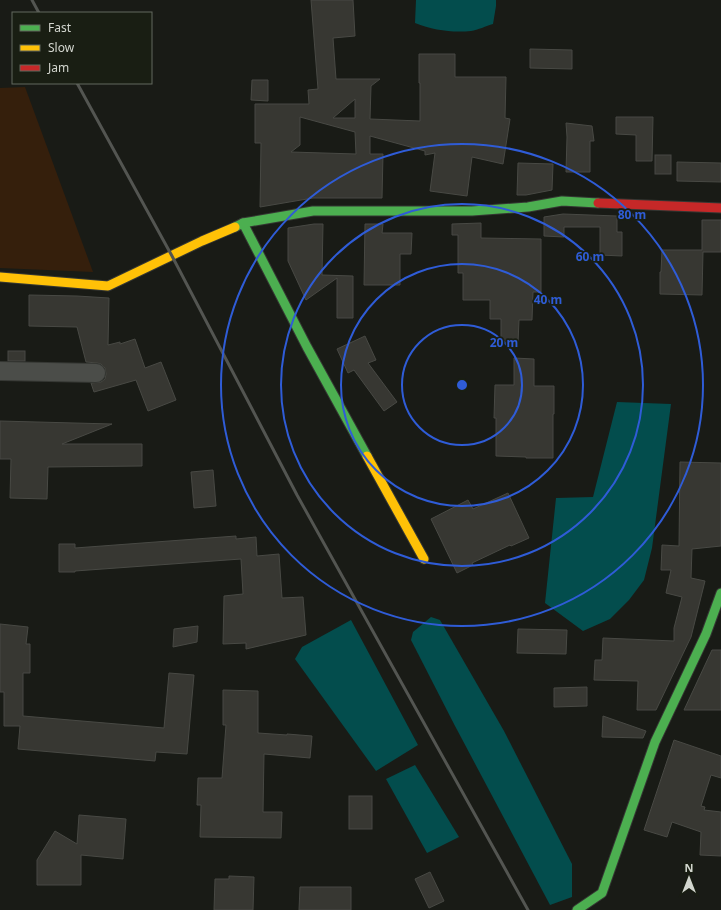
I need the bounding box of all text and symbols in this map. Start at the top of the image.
legend [12,12,152,84]
text: Fast [48,19,72,36]
text: Slow [48,39,75,56]
text: Jam [47,59,69,76]
text: 80 m [618,206,646,223]
text: 60 m [576,248,604,265]
text: 40 m [534,291,562,308]
text: 20 m [490,334,518,351]
centre of rings [455,378,469,392]
north arrow [669,858,709,898]
text: N [685,860,693,875]

